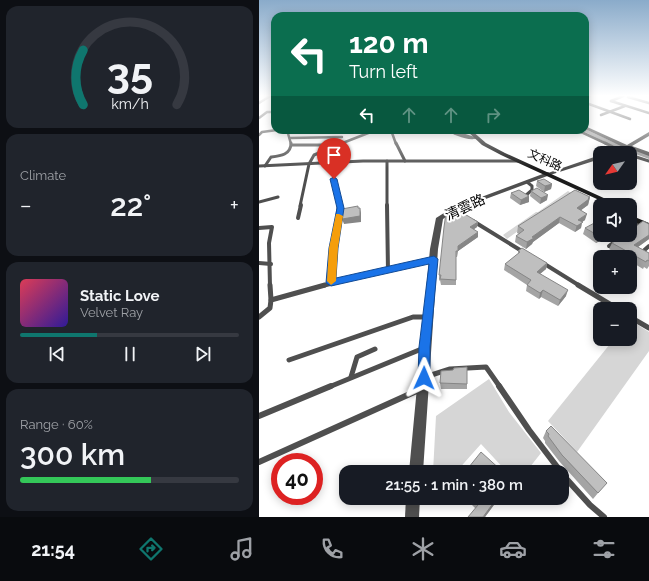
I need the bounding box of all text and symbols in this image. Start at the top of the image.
text: 120 m [349,27,429,60]
icon: left [283,28,335,80]
text: 35 [106,49,153,98]
text: Turn left [349,61,418,82]
text: km/h [111,95,148,111]
icon: left [356,104,378,126]
icon: ahead [398,104,420,126]
icon: ahead [440,104,462,126]
icon: right [482,104,504,126]
pin [317,138,351,179]
icon: arrive [323,144,345,166]
street label: 文科路 [526,146,564,174]
north arrow [593,146,637,190]
map controls [593,146,637,346]
text: Climate [20,168,66,183]
text: 22° [110,188,151,223]
street label: 清雲路 [443,191,487,223]
text: − [20,192,32,218]
text: + [230,192,239,218]
button: sound [593,198,637,242]
button: + [593,250,637,294]
text: Static Love [80,287,159,305]
button: − [593,302,637,346]
text: Velvet Ray [80,305,143,320]
icon: previous [46,343,68,365]
icon: pause [119,343,141,365]
icon: next [192,343,214,365]
position arrow [403,357,445,399]
text: Range · 60% [20,417,93,432]
text: 300 km [20,437,125,472]
speed limit sign: 40 [271,453,323,505]
text: 21:55 · 1 min · 380 m [385,476,523,494]
icon: directions [137,535,165,563]
icon: music [228,535,256,563]
icon: phone [318,535,346,563]
icon: climate [409,535,437,563]
icon: car [499,535,527,563]
icon: filters [590,535,618,563]
text: 21:54 [31,539,75,560]

